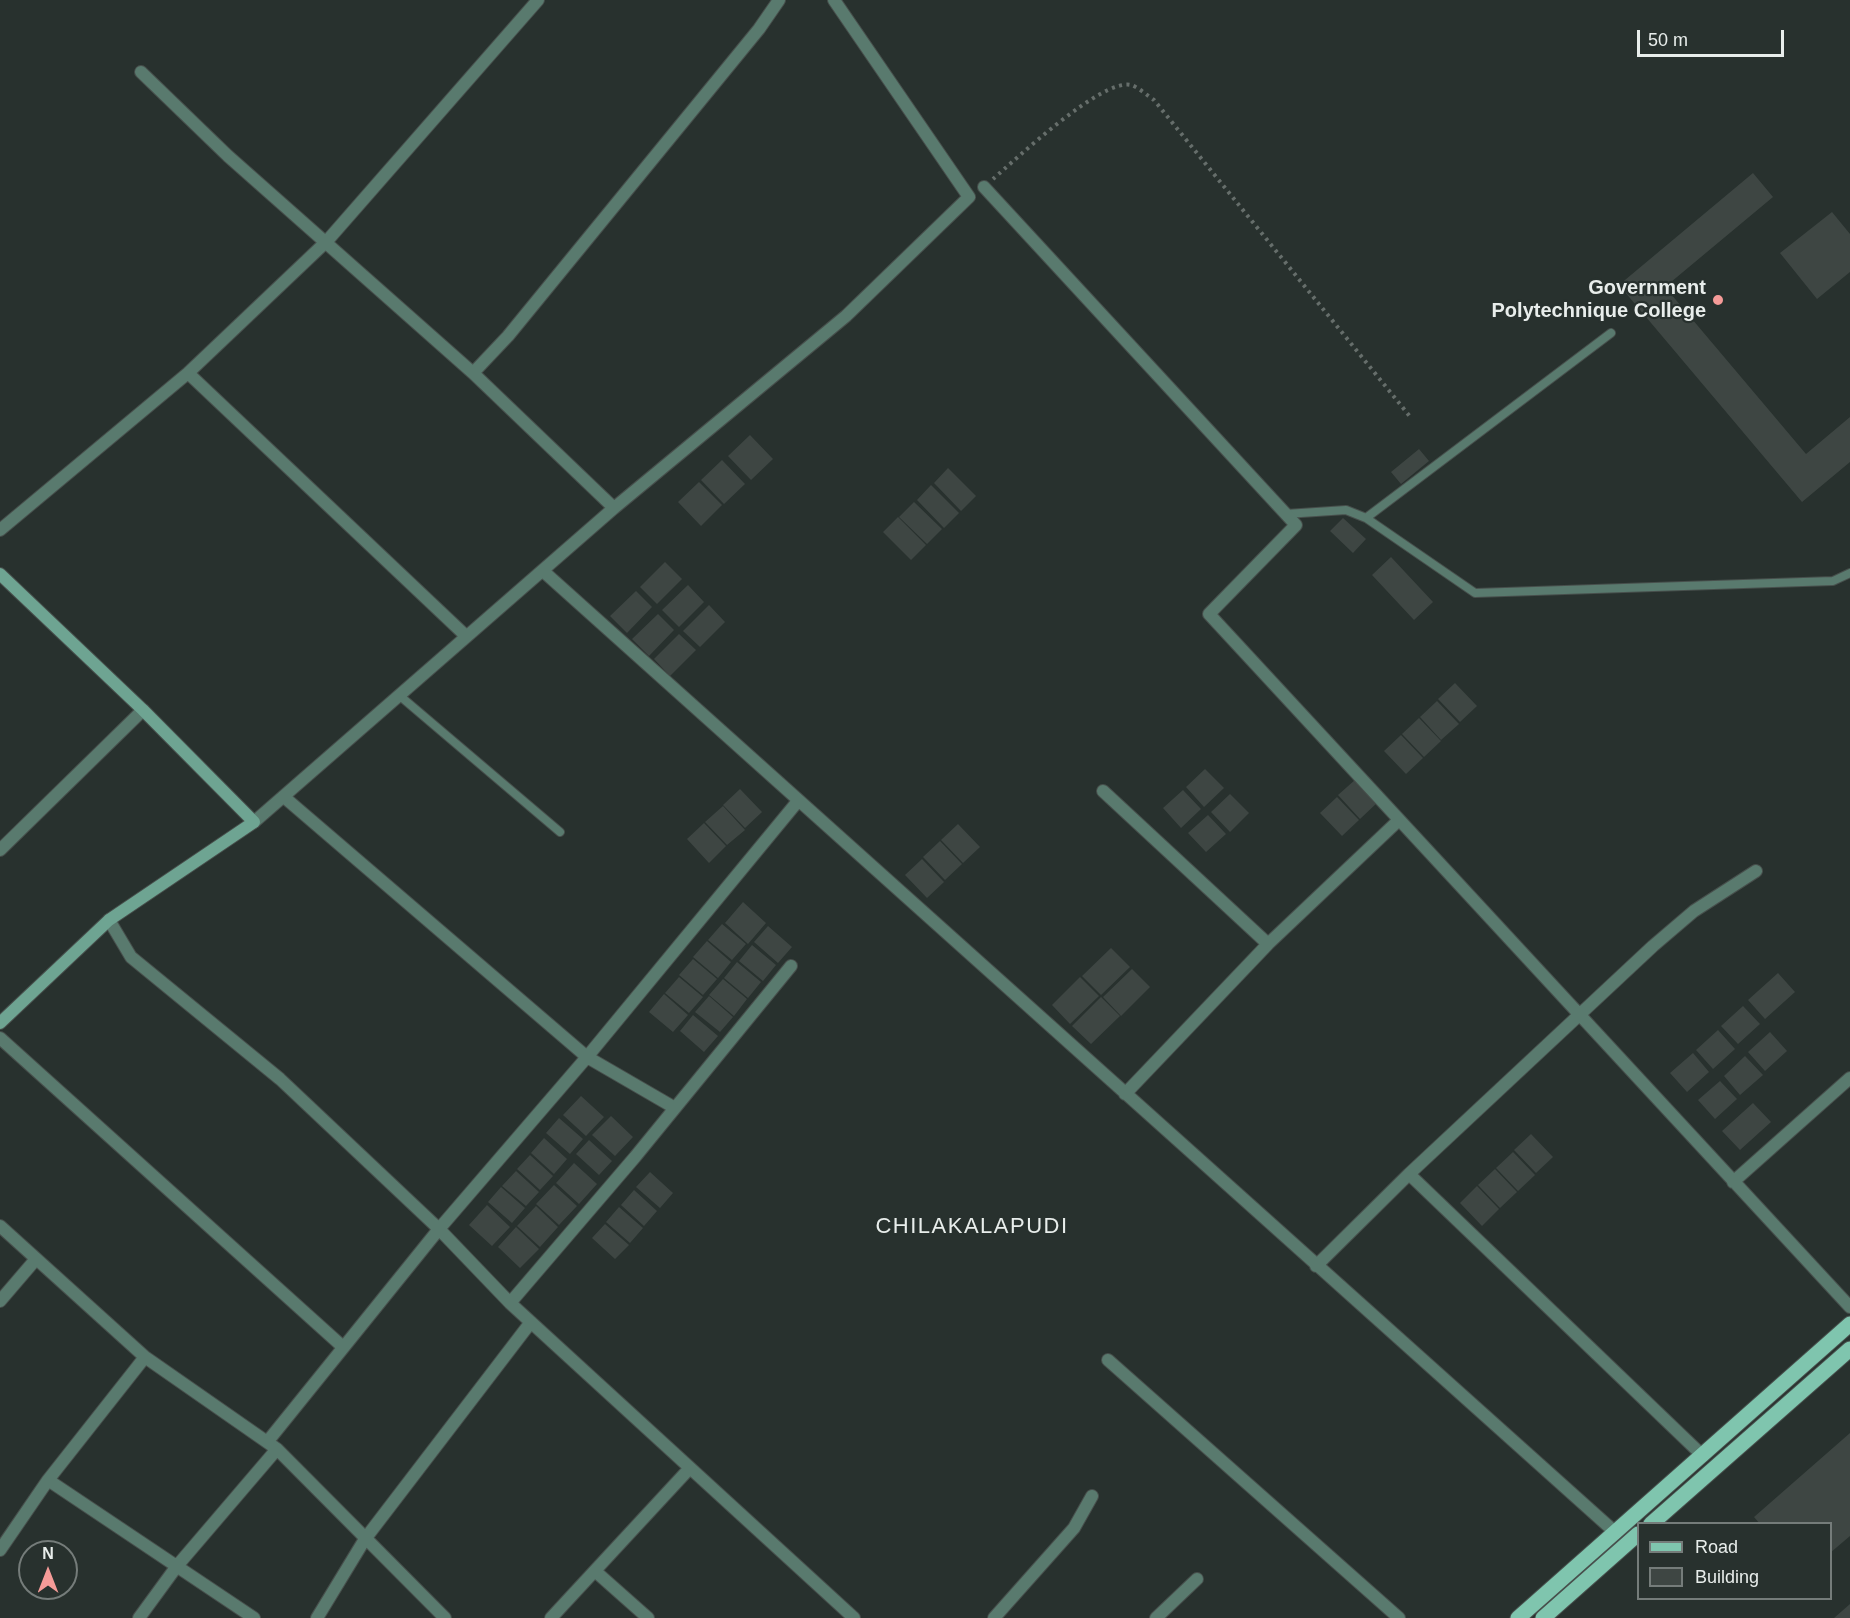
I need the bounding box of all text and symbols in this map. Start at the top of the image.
scale bar [1640,18,1787,56]
text: 50 m [1648,30,1688,50]
place label: Government Polytechnique College [1492,276,1706,323]
marker: Government Polytechnique College [1711,293,1725,307]
district label: CHILAKALAPUDI [875,1214,1069,1240]
legend [1637,1522,1832,1600]
text: Road [1695,1537,1738,1557]
north arrow [18,1540,78,1600]
text: N [42,1545,54,1562]
text: Building [1695,1567,1759,1587]

